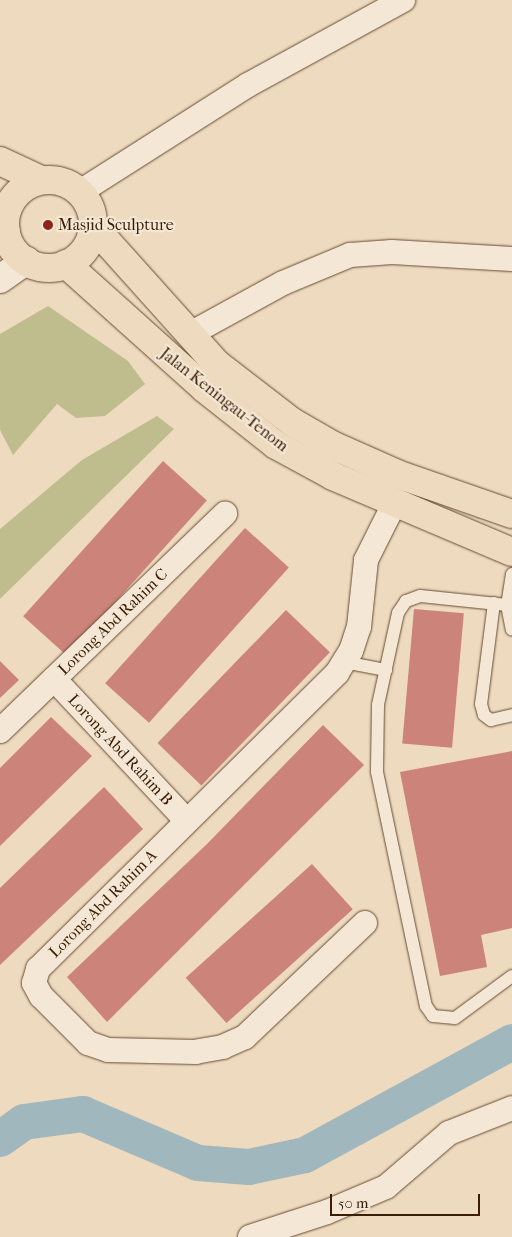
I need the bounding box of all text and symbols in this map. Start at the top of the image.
place label: Masjid Sculpture [58,215,174,235]
marker: Masjid Sculpture [42,219,54,231]
street label: Jalan Keningau-Tenom [156,344,292,456]
street label: Lorong Abd Rahim C [54,565,172,679]
street label: Lorong Abd Rahim B [64,691,176,809]
street label: Lorong Abd Rahim A [45,846,161,962]
scale bar [332,1184,482,1216]
text: 50 m [338,1194,368,1212]

